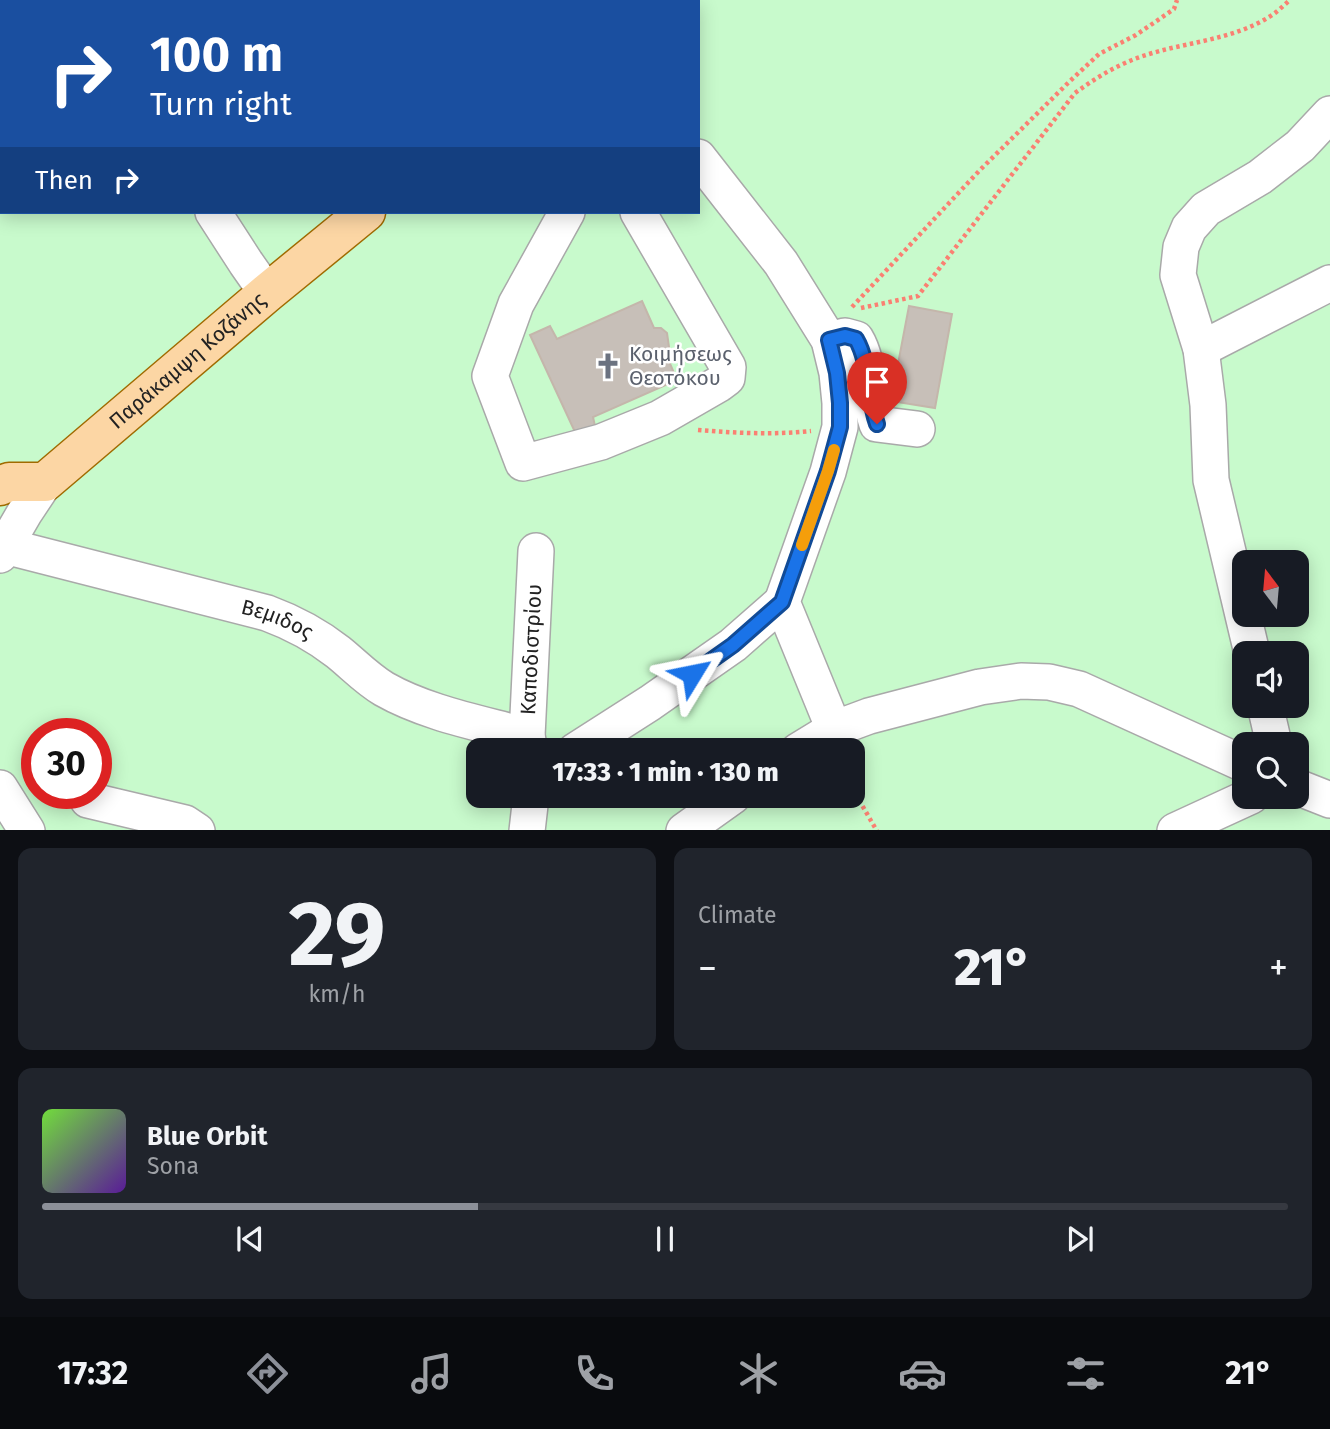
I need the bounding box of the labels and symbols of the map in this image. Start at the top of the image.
street label: Παράκαμψη Κοζάνης [104,287,271,435]
place label: Κοιμήσεως Θεοτόκου [629,341,732,391]
church icon: Κοιμήσεως Θεοτόκου [593,351,623,381]
pin [847,352,907,424]
north arrow [1232,550,1309,626]
street label: Καποδιστρίου [515,583,547,715]
street label: Βεμιδος [239,594,318,645]
position arrow [655,637,729,711]
speed limit sign: 30 [21,718,112,809]

